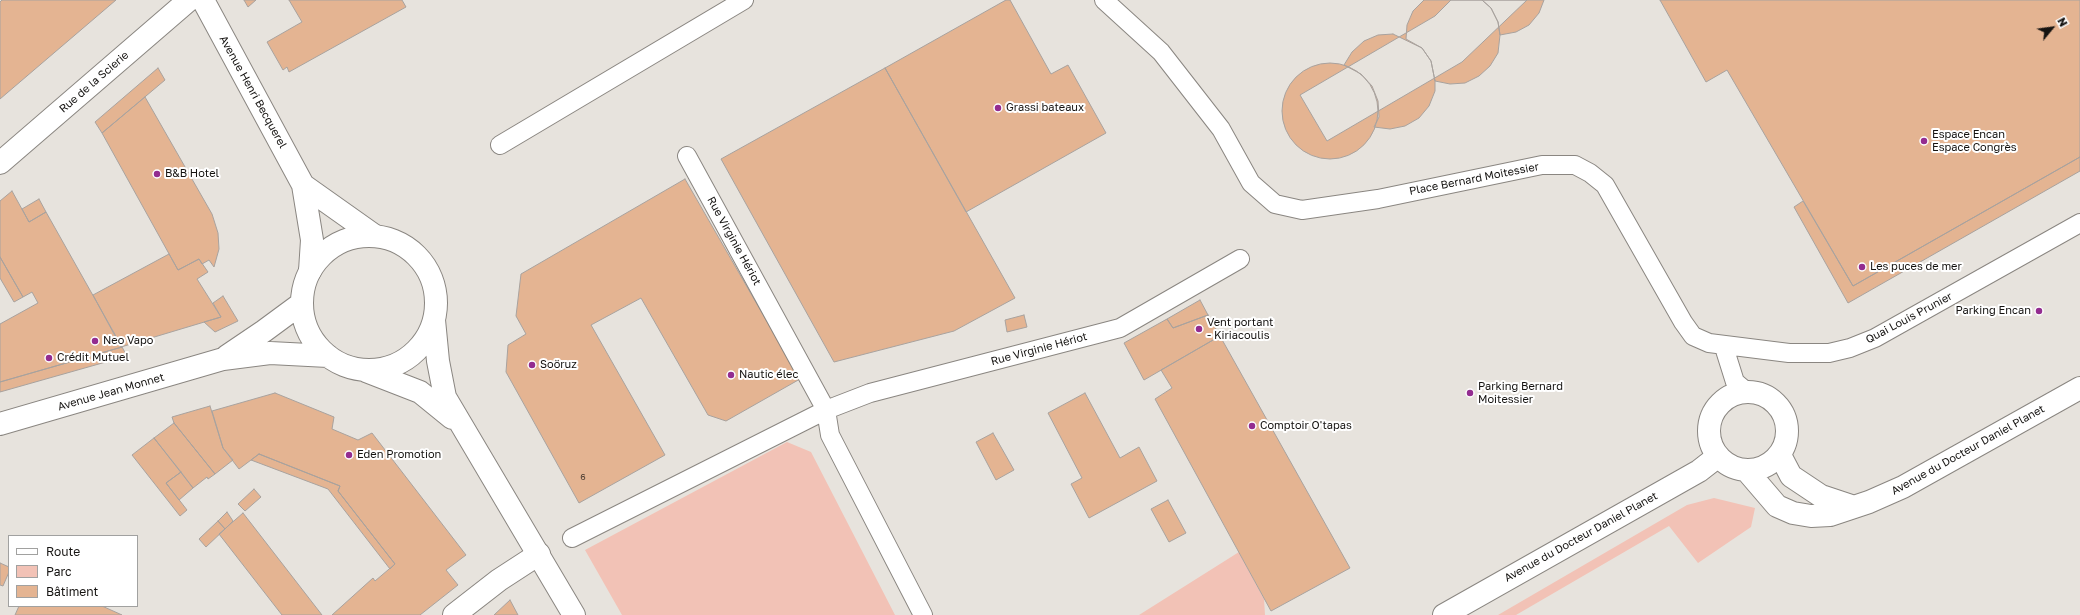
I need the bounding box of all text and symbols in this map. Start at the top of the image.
north arrow [2032,8,2072,48]
text: N [2055,15,2071,29]
street label: Avenue Henri Becquerel [217,33,289,151]
street label: Rue de la Scierie [57,48,131,116]
place label: Grassi bateaux [1006,101,1084,115]
marker: Grassi bateaux [993,103,1003,113]
place label: Espace Encan Espace Congrès [1932,128,2017,154]
marker: Espace Encan Espace Congrès [1919,136,1929,146]
street label: Place Bernard Moitessier [1408,160,1540,198]
place label: B&B Hotel [165,167,219,181]
marker: B&B Hotel [152,169,162,179]
street label: Rue Virginie Hériot [704,194,764,288]
place label: Les puces de mer [1870,260,1962,274]
marker: Les puces de mer [1857,262,1867,272]
street label: Quai Louis Prunier [1863,290,1955,346]
place label: Parking Encan [1956,304,2031,318]
marker: Parking Encan [2034,306,2044,316]
place label: Vent portant - Kiriacoulis [1207,316,1273,342]
marker: Vent portant - Kiriacoulis [1194,324,1204,334]
street label: Rue Virginie Hériot [989,330,1089,368]
place label: Neo Vapo [103,334,153,348]
marker: Neo Vapo [90,336,100,346]
place label: Crédit Mutuel [57,351,129,365]
marker: Crédit Mutuel [44,353,54,363]
place label: Soöruz [540,358,577,372]
marker: Soöruz [527,360,537,370]
place label: Nautic élec [739,368,798,382]
street label: Avenue Jean Monnet [56,370,166,414]
marker: Nautic élec [726,370,736,380]
place label: Parking Bernard Moitessier [1478,380,1563,406]
marker: Parking Bernard Moitessier [1465,388,1475,398]
street label: Avenue du Docteur Daniel Planet [1889,402,2047,498]
place label: Comptoir O'tapas [1260,419,1352,433]
marker: Comptoir O'tapas [1247,421,1257,431]
place label: Eden Promotion [357,448,441,462]
marker: Eden Promotion [344,450,354,460]
house number: 6 [580,472,586,482]
street label: Avenue du Docteur Daniel Planet [1502,489,1660,585]
legend [8,535,138,607]
text: Route [46,544,80,559]
text: Parc [46,564,72,579]
text: Bâtiment [46,584,98,599]

